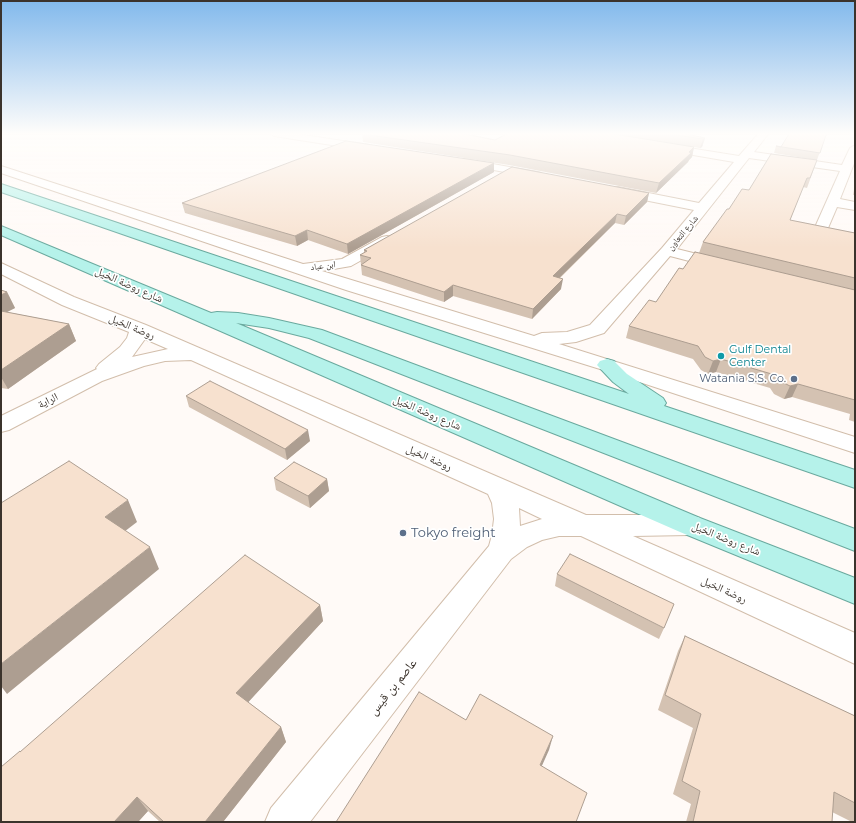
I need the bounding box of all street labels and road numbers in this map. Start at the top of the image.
street label: شارع التعاون [665,213,701,253]
street label: ابن عباد [310,259,336,273]
street label: شارع روضة الخيل [93,264,165,306]
street label: روضة الخيل [107,311,157,343]
street label: الراية [36,390,60,412]
street label: شارع روضة الخيل [391,393,463,433]
street label: روضة الخيل [404,442,454,474]
street label: شارع روضة الخيل [690,519,762,559]
street label: روضة الخيل [699,574,749,606]
street label: عاصم بن قيس [365,656,421,718]

